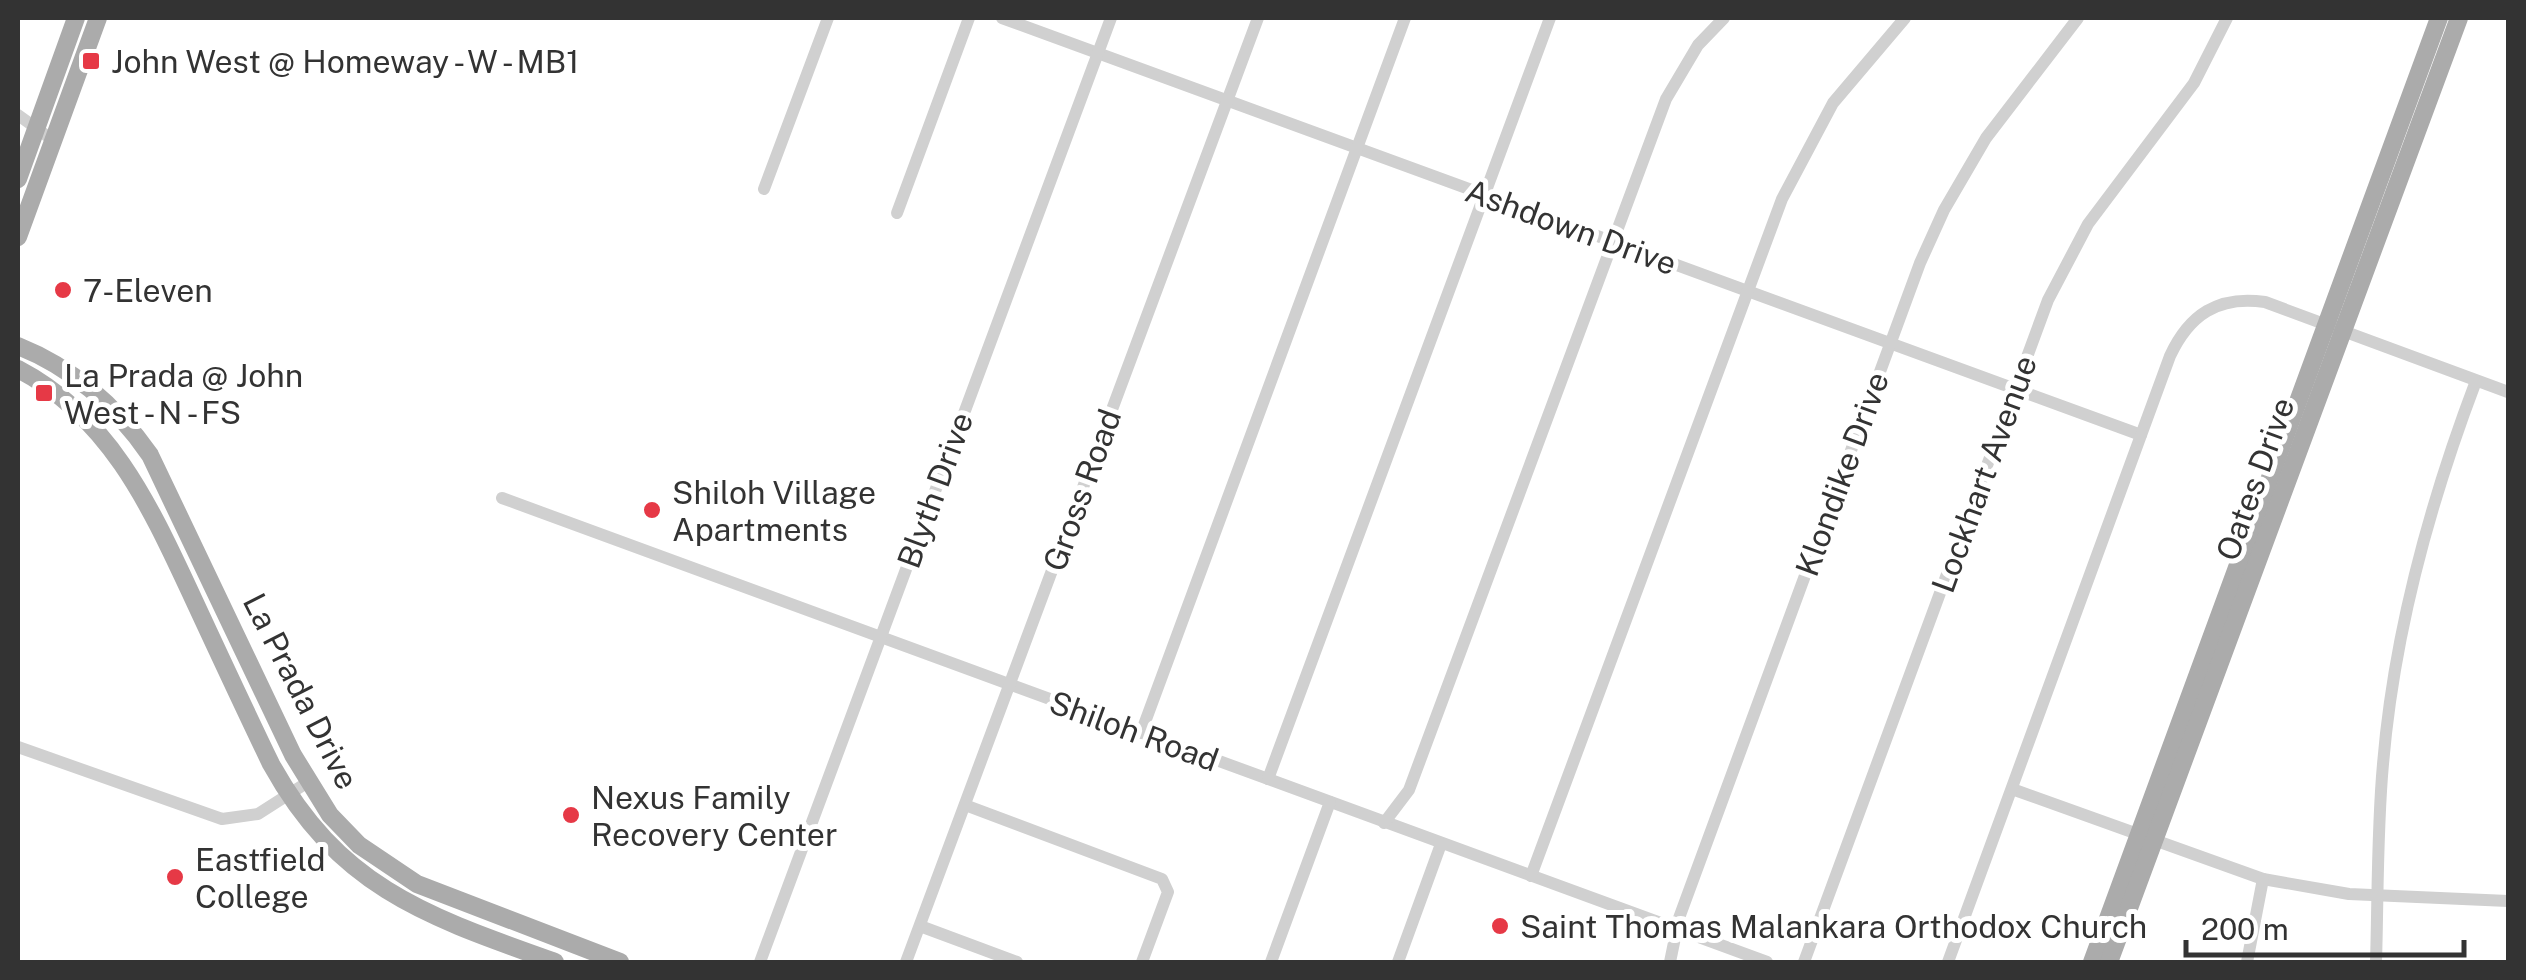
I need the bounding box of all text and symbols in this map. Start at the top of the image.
place label: John West @ Homeway - W - MB1 [111,43,579,80]
marker: John West @ Homeway - W - MB1 [80,50,102,72]
street label: Ashdown Drive [1461,172,1681,282]
place label: 7-Eleven [83,272,213,309]
marker: 7-Eleven [52,279,74,301]
street label: Lockhart Avenue [1924,351,2044,597]
place label: La Prada @ John West - N - FS [64,357,303,431]
street label: Klondike Drive [1788,367,1896,581]
marker: La Prada @ John West - N - FS [33,382,55,404]
street label: Oates Drive [2208,392,2302,566]
street label: Gross Road [1036,404,1128,576]
street label: Blyth Drive [890,407,980,573]
place label: Shiloh Village Apartments [672,474,876,548]
marker: Shiloh Village Apartments [641,499,663,521]
street label: La Prada Drive [236,587,366,795]
street label: Shiloh Road [1045,683,1223,779]
place label: Nexus Family Recovery Center [591,779,838,853]
marker: Nexus Family Recovery Center [560,804,582,826]
place label: Eastfield College [195,841,326,915]
marker: Eastfield College [164,866,186,888]
scale bar [2186,895,2464,957]
place label: Saint Thomas Malankara Orthodox Church [1520,908,2147,945]
text: 200 m [2201,911,2289,947]
marker: Saint Thomas Malankara Orthodox Church [1489,915,1511,937]

